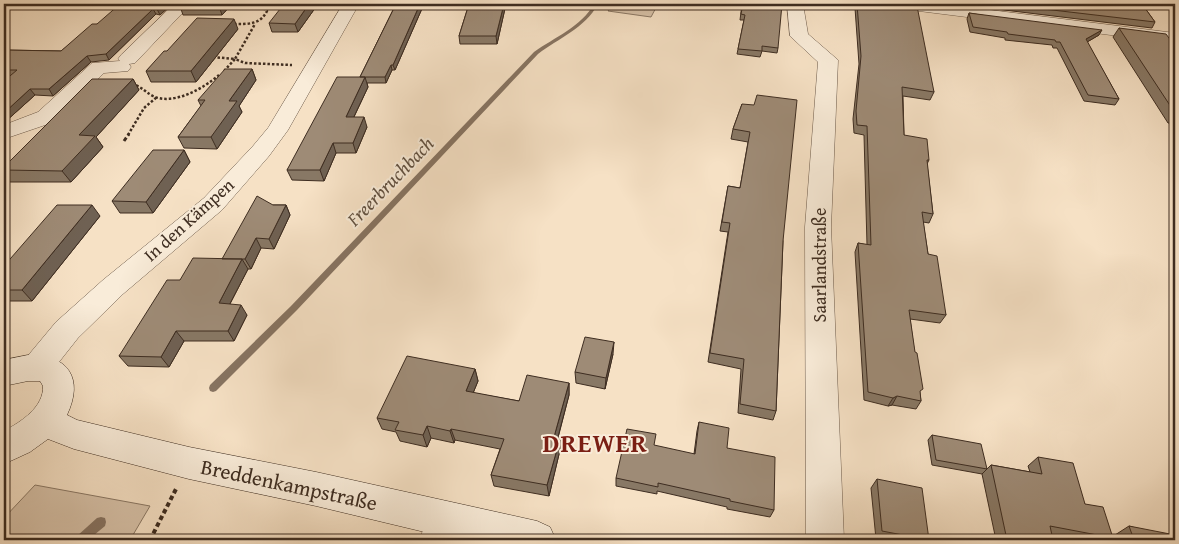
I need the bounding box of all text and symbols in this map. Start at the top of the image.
water label: Freerbruchbach [339,130,440,233]
street label: In den Kämpen [137,171,240,268]
street label: Saarlandstraße [806,208,833,322]
district label: DREWER [542,423,648,462]
street label: Breddenkampstraße [198,451,380,518]

